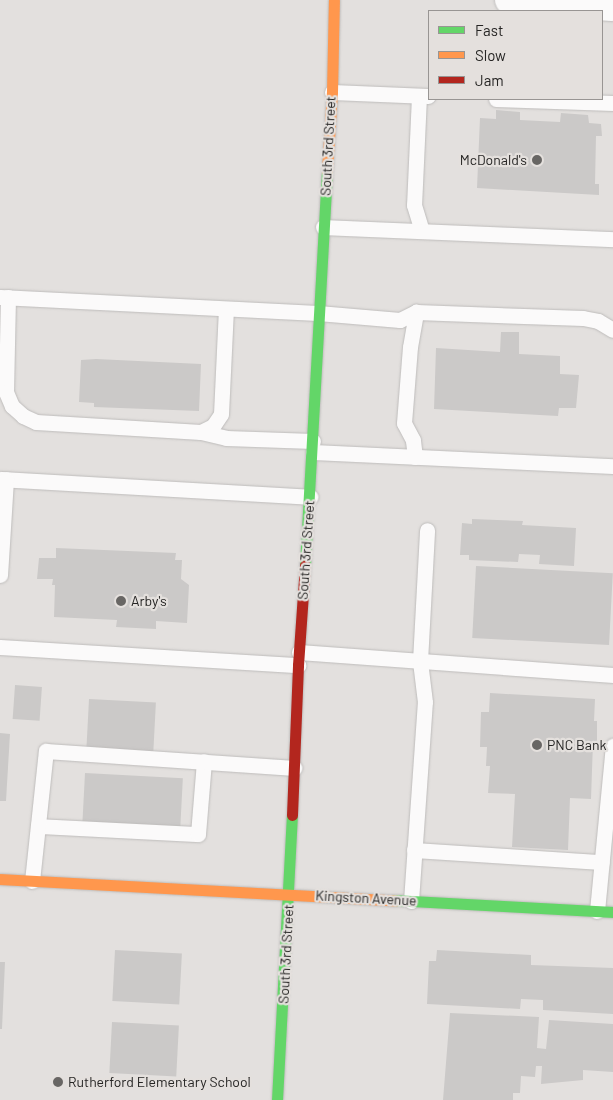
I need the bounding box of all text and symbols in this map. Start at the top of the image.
legend [428,10,603,100]
text: Fast [475,21,503,39]
text: Slow [475,46,506,64]
text: Jam [475,71,504,89]
street label: South 3rd Street [317,96,339,196]
place label: McDonald's [460,152,527,168]
marker: McDonald's [531,154,543,166]
street label: South 3rd Street [294,500,318,600]
place label: Arby's [131,593,167,609]
marker: Arby's [115,595,127,607]
place label: PNC Bank [547,737,606,753]
marker: PNC Bank [531,739,543,751]
street label: Kingston Avenue [315,887,417,909]
street label: South 3rd Street [275,904,297,1004]
place label: Rutherford Elementary School [68,1074,251,1090]
marker: Rutherford Elementary School [52,1076,64,1088]

